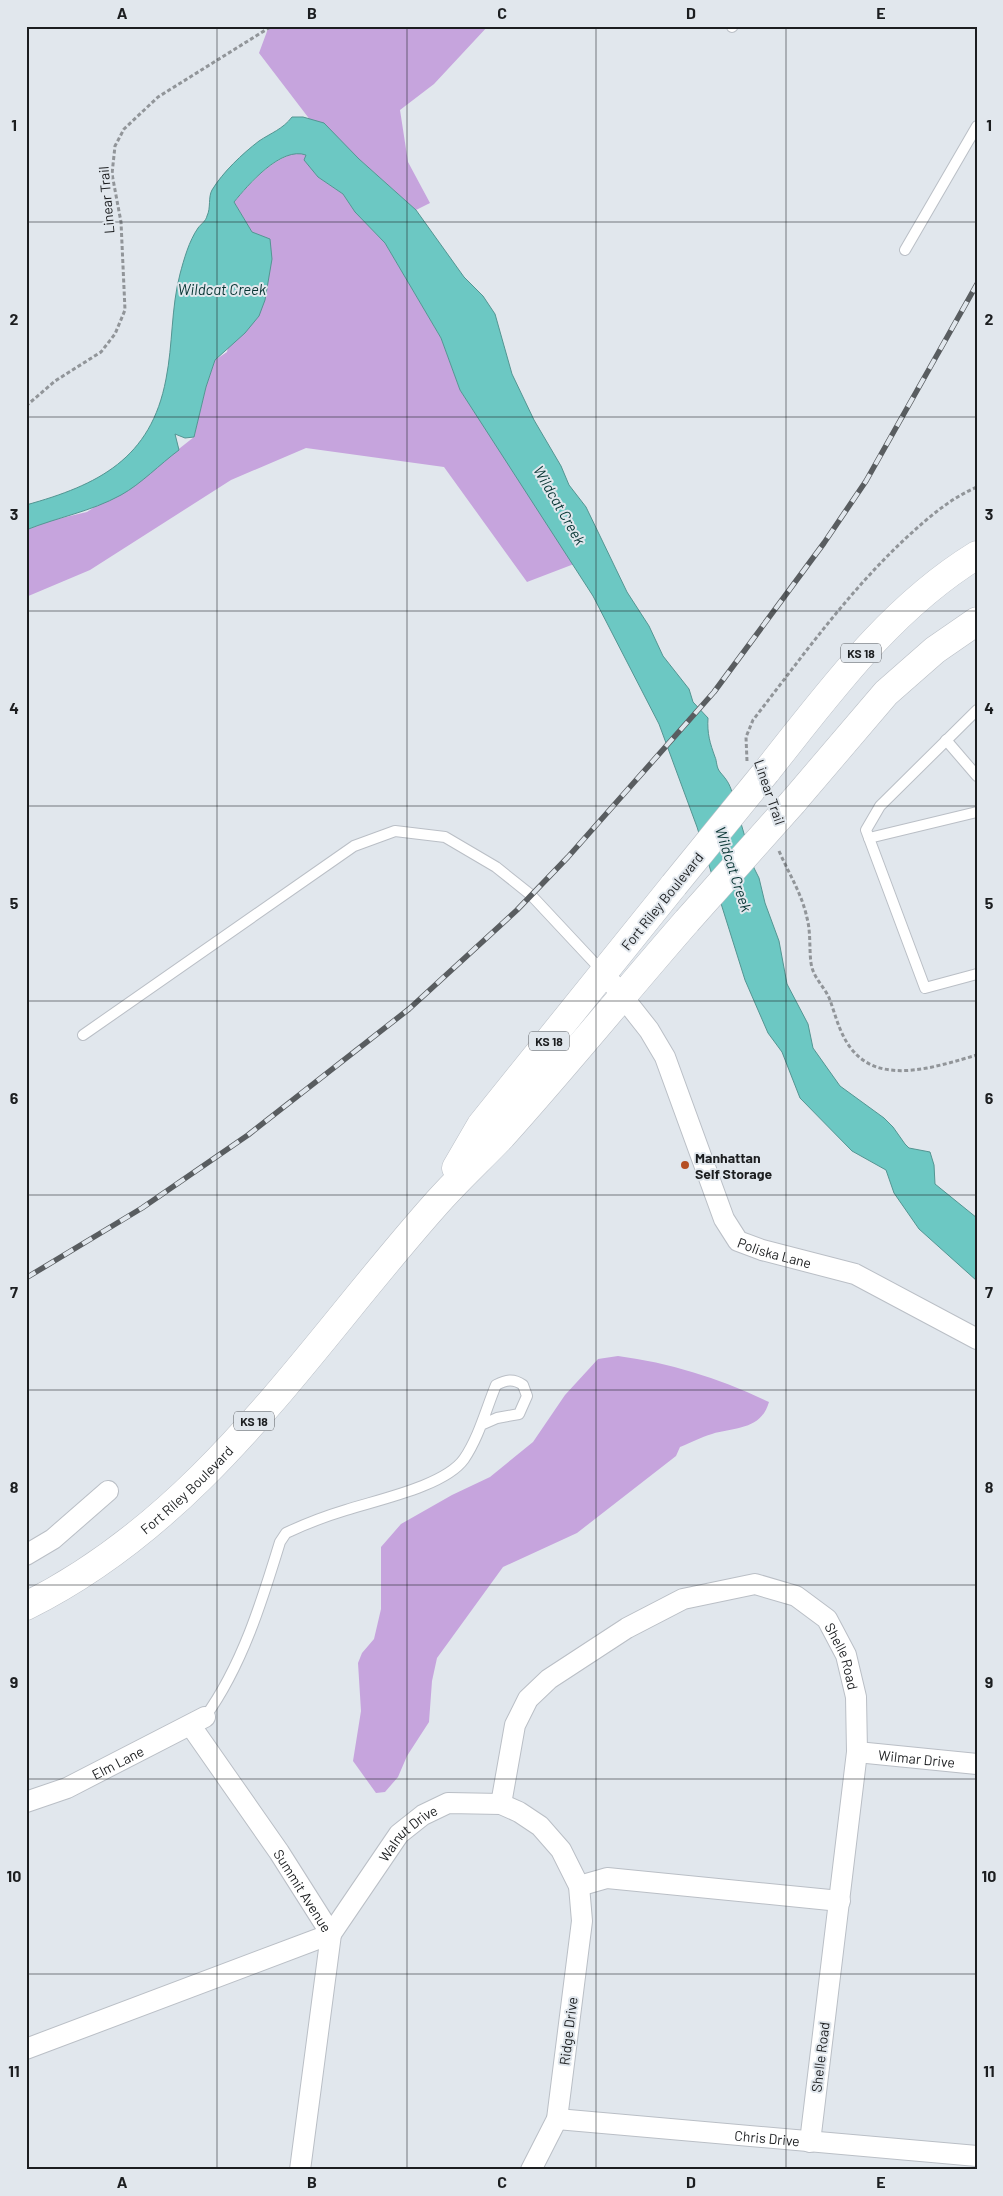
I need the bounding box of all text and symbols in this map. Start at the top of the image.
text: A [117,3,128,22]
text: B [307,3,317,22]
text: C [497,3,507,22]
text: D [686,3,696,22]
text: E [876,3,886,22]
text: 1 [11,115,17,134]
text: 1 [986,115,992,134]
street label: Linear Trail [95,166,117,234]
water label: Wildcat Creek [178,280,267,298]
text: 2 [10,309,19,328]
text: 2 [985,309,994,328]
water label: Wildcat Creek [530,462,590,548]
text: 3 [10,504,18,523]
text: 3 [985,504,993,523]
road number: KS 18 [841,644,881,662]
text: 4 [9,698,19,717]
text: 4 [984,698,994,717]
street label: Linear Trail [751,757,789,827]
water label: Wildcat Creek [712,824,756,914]
street label: Fort Riley Boulevard [617,849,707,953]
text: 5 [10,893,19,912]
text: 5 [985,893,994,912]
road number: KS 18 [529,1032,569,1050]
text: 6 [10,1088,19,1107]
text: 6 [985,1088,994,1107]
place label: Manhattan Self Storage [695,1149,772,1182]
marker: Manhattan Self Storage [679,1159,691,1171]
street label: Poliska Lane [735,1233,813,1271]
text: 7 [10,1282,18,1301]
text: 7 [985,1282,993,1301]
road number: KS 18 [234,1412,274,1430]
street label: Fort Riley Boulevard [136,1442,236,1537]
text: 8 [10,1477,19,1496]
text: 8 [985,1477,994,1496]
street label: Shelle Road [822,1620,862,1691]
text: 9 [10,1672,18,1691]
text: 9 [985,1672,993,1691]
street label: Elm Lane [89,1742,146,1782]
street label: Wilmar Drive [878,1746,956,1770]
street label: Walnut Drive [375,1801,440,1864]
street label: Summit Avenue [271,1846,336,1935]
text: 10 [7,1866,21,1885]
text: 10 [982,1866,996,1885]
street label: Ridge Drive [555,1996,581,2066]
street label: Shelle Road [807,2021,833,2093]
text: 11 [8,2061,20,2080]
text: 11 [983,2061,995,2080]
street label: Chris Drive [734,2126,801,2149]
text: A [117,2172,128,2191]
text: B [307,2172,317,2191]
text: C [497,2172,507,2191]
text: D [686,2172,696,2191]
text: E [876,2172,886,2191]

